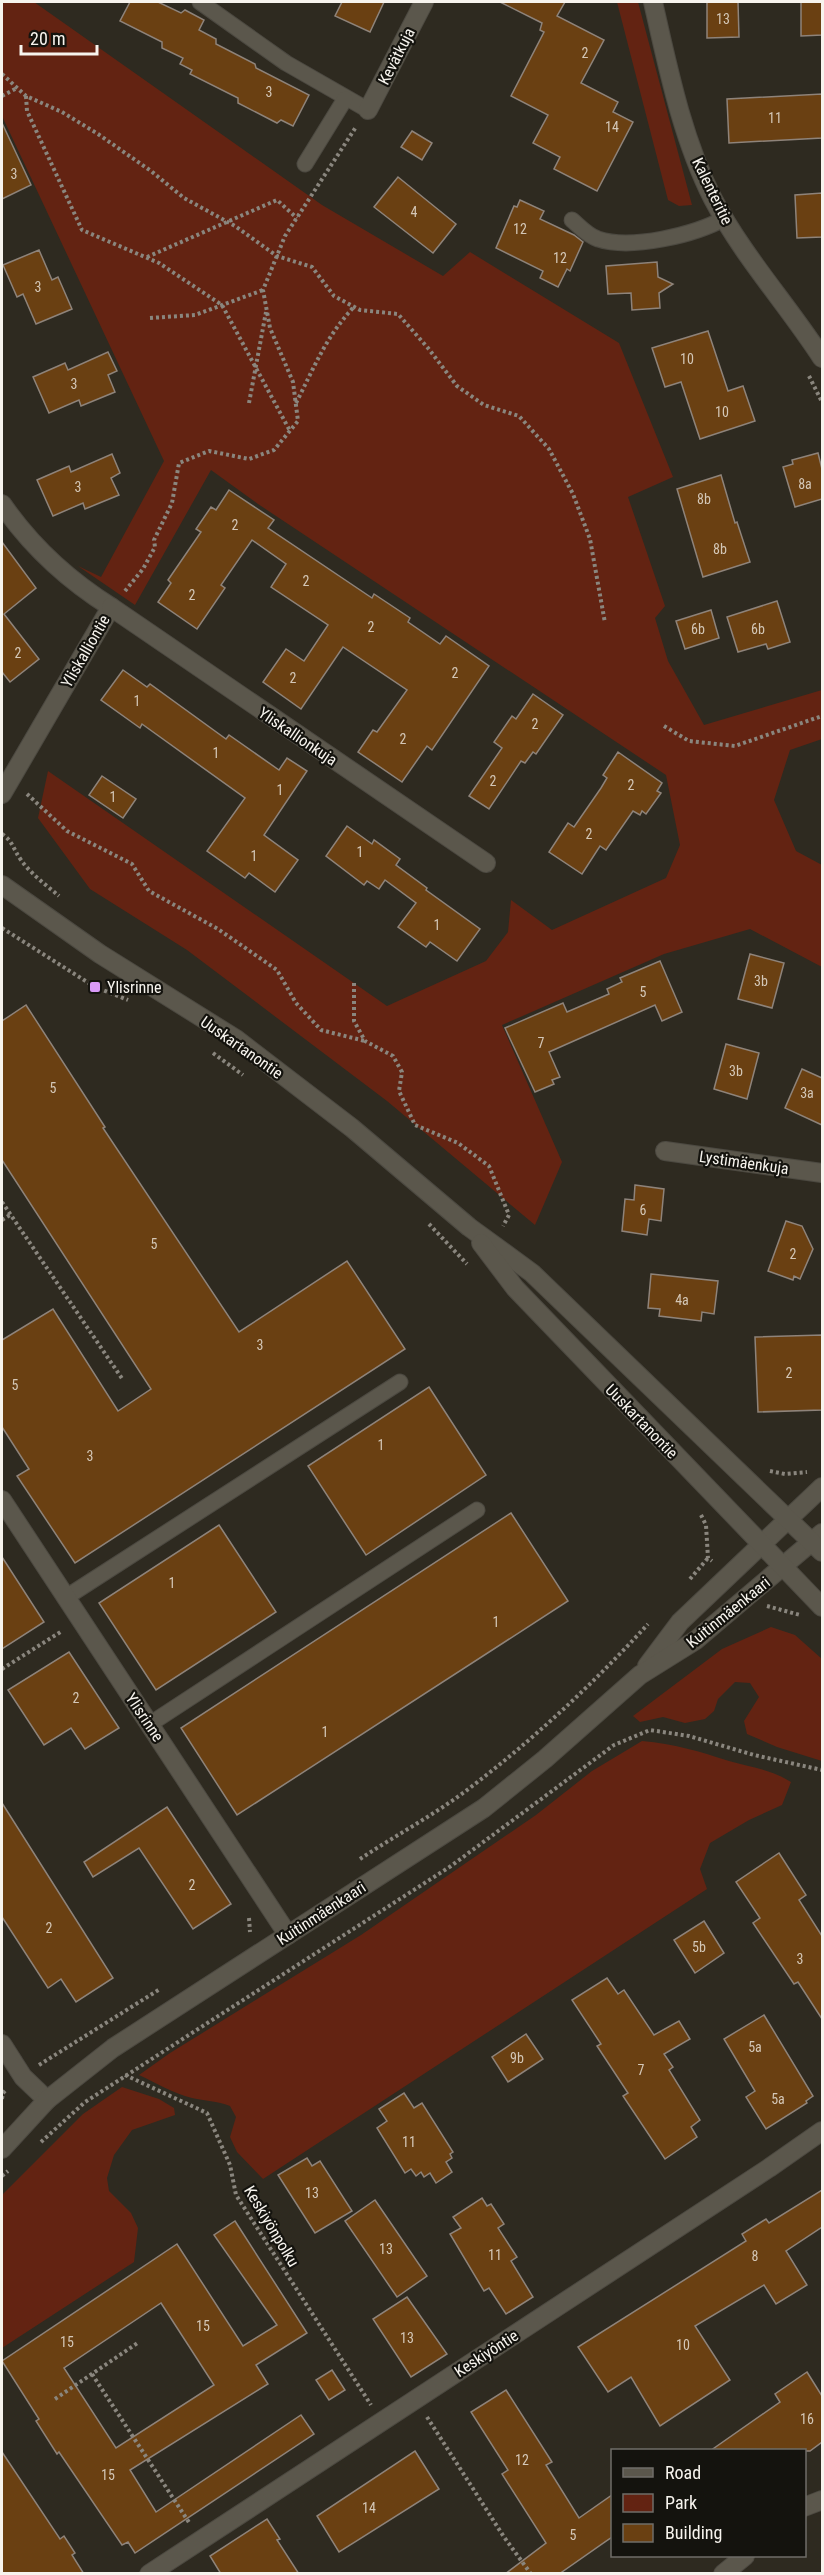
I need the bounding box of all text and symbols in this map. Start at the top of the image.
house number: 13 [716,11,730,27]
scale bar [21,18,98,56]
street label: Kevätkuja [374,25,419,88]
text: 20 m [30,28,65,49]
house number: 2 [582,45,589,61]
house number: 3 [266,84,272,100]
house number: 11 [768,110,782,126]
house number: 14 [605,119,619,135]
street label: Kalenteritie [688,155,737,228]
house number: 3 [11,166,17,182]
house number: 4 [411,204,418,220]
house number: 12 [513,221,527,237]
house number: 12 [553,250,567,266]
house number: 3 [35,279,41,295]
house number: 10 [680,351,694,367]
house number: 3 [71,376,77,392]
house number: 10 [715,404,729,420]
house number: 8a [798,476,812,492]
house number: 3 [75,479,81,495]
house number: 8b [697,491,711,507]
house number: 2 [232,517,239,533]
house number: 8b [713,541,727,557]
house number: 2 [303,573,310,589]
house number: 2 [189,587,196,603]
street label: Yliskalliontie [57,612,114,691]
house number: 2 [368,619,375,635]
house number: 6b [691,621,705,637]
house number: 6b [751,621,765,637]
house number: 2 [15,645,22,661]
house number: 2 [452,665,459,681]
house number: 2 [290,670,297,686]
house number: 1 [134,693,140,709]
street label: Yliskallionkuja [255,703,341,770]
house number: 2 [532,716,539,732]
house number: 2 [400,731,407,747]
house number: 1 [213,745,219,761]
house number: 2 [490,773,497,789]
house number: 2 [628,777,635,793]
house number: 1 [277,782,283,798]
house number: 1 [110,789,116,805]
house number: 2 [586,826,593,842]
house number: 1 [357,844,363,860]
house number: 1 [251,848,257,864]
house number: 1 [434,917,440,933]
house number: 3b [754,973,768,989]
place label: Ylisrinne [107,978,162,997]
marker: Ylisrinne [88,980,102,994]
house number: 5 [640,984,647,1000]
street label: Uuskartanontie [197,1012,286,1083]
house number: 7 [538,1035,545,1051]
house number: 3b [729,1063,743,1079]
house number: 5 [50,1080,57,1096]
house number: 3a [800,1085,814,1101]
street label: Lystimäenkuja [698,1147,790,1178]
house number: 6 [640,1202,647,1218]
house number: 5 [151,1236,158,1252]
house number: 2 [790,1246,797,1262]
house number: 4a [675,1292,689,1308]
house number: 3 [257,1337,263,1353]
house number: 2 [786,1365,793,1381]
house number: 5 [12,1377,19,1393]
street label: Uuskartanontie [601,1380,682,1462]
house number: 1 [378,1437,384,1453]
house number: 3 [87,1448,93,1464]
street label: Kuitinmäenkaari [683,1573,774,1652]
house number: 1 [169,1575,175,1591]
house number: 1 [493,1614,499,1630]
street label: Ylisrinne [121,1689,168,1745]
house number: 2 [73,1690,80,1706]
house number: 1 [322,1724,328,1740]
house number: 2 [189,1877,196,1893]
street label: Kuitinmäenkaari [273,1878,369,1949]
house number: 2 [46,1920,53,1936]
house number: 5b [692,1939,706,1955]
house number: 3 [797,1951,803,1967]
house number: 5a [748,2039,762,2055]
house number: 9b [510,2050,524,2066]
house number: 7 [638,2062,645,2078]
house number: 5a [771,2091,785,2107]
house number: 11 [402,2134,416,2150]
street label: Keskiyönpolku [240,2182,303,2270]
house number: 13 [305,2185,319,2201]
house number: 13 [379,2241,393,2257]
house number: 11 [488,2247,502,2263]
house number: 8 [752,2248,759,2264]
house number: 15 [196,2318,210,2334]
street label: Keskiyöntie [451,2326,522,2381]
house number: 13 [400,2330,414,2346]
house number: 15 [60,2334,74,2350]
house number: 10 [676,2337,690,2353]
house number: 16 [800,2411,814,2427]
legend [611,2449,806,2557]
house number: 12 [515,2452,529,2468]
text: Road [665,2462,701,2483]
house number: 15 [101,2467,115,2483]
text: Park [665,2492,697,2513]
house number: 14 [362,2500,376,2516]
text: Building [665,2522,722,2543]
house number: 5 [570,2527,577,2543]

